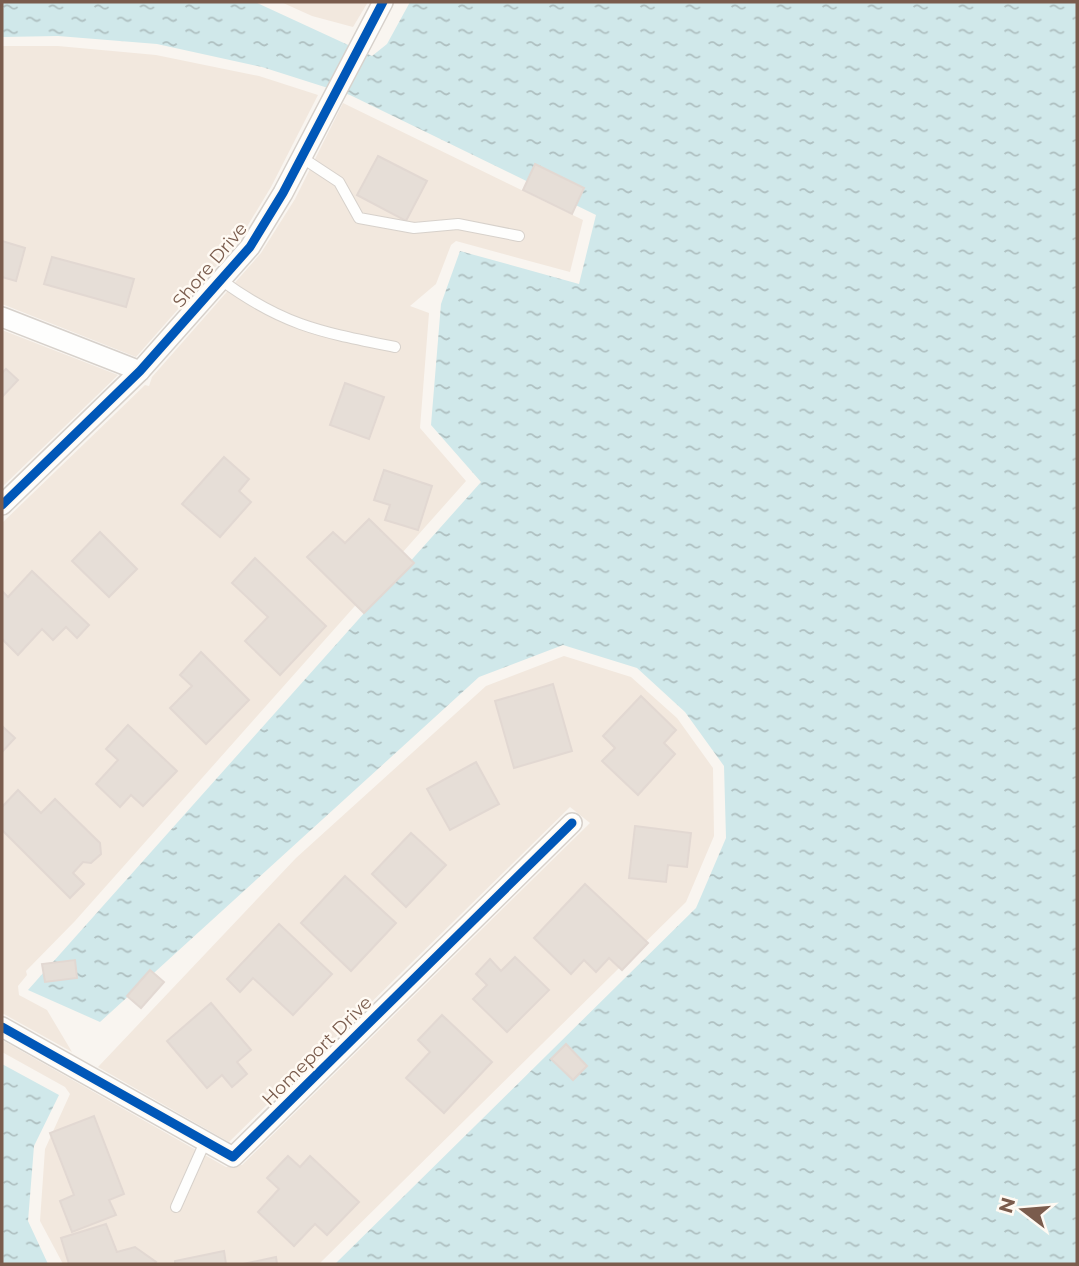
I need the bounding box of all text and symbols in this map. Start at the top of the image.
street label: Shore Drive [168,218,252,312]
street label: Homeport Drive [258,992,376,1110]
north arrow [988,1175,1058,1245]
text: N [994,1195,1020,1216]

